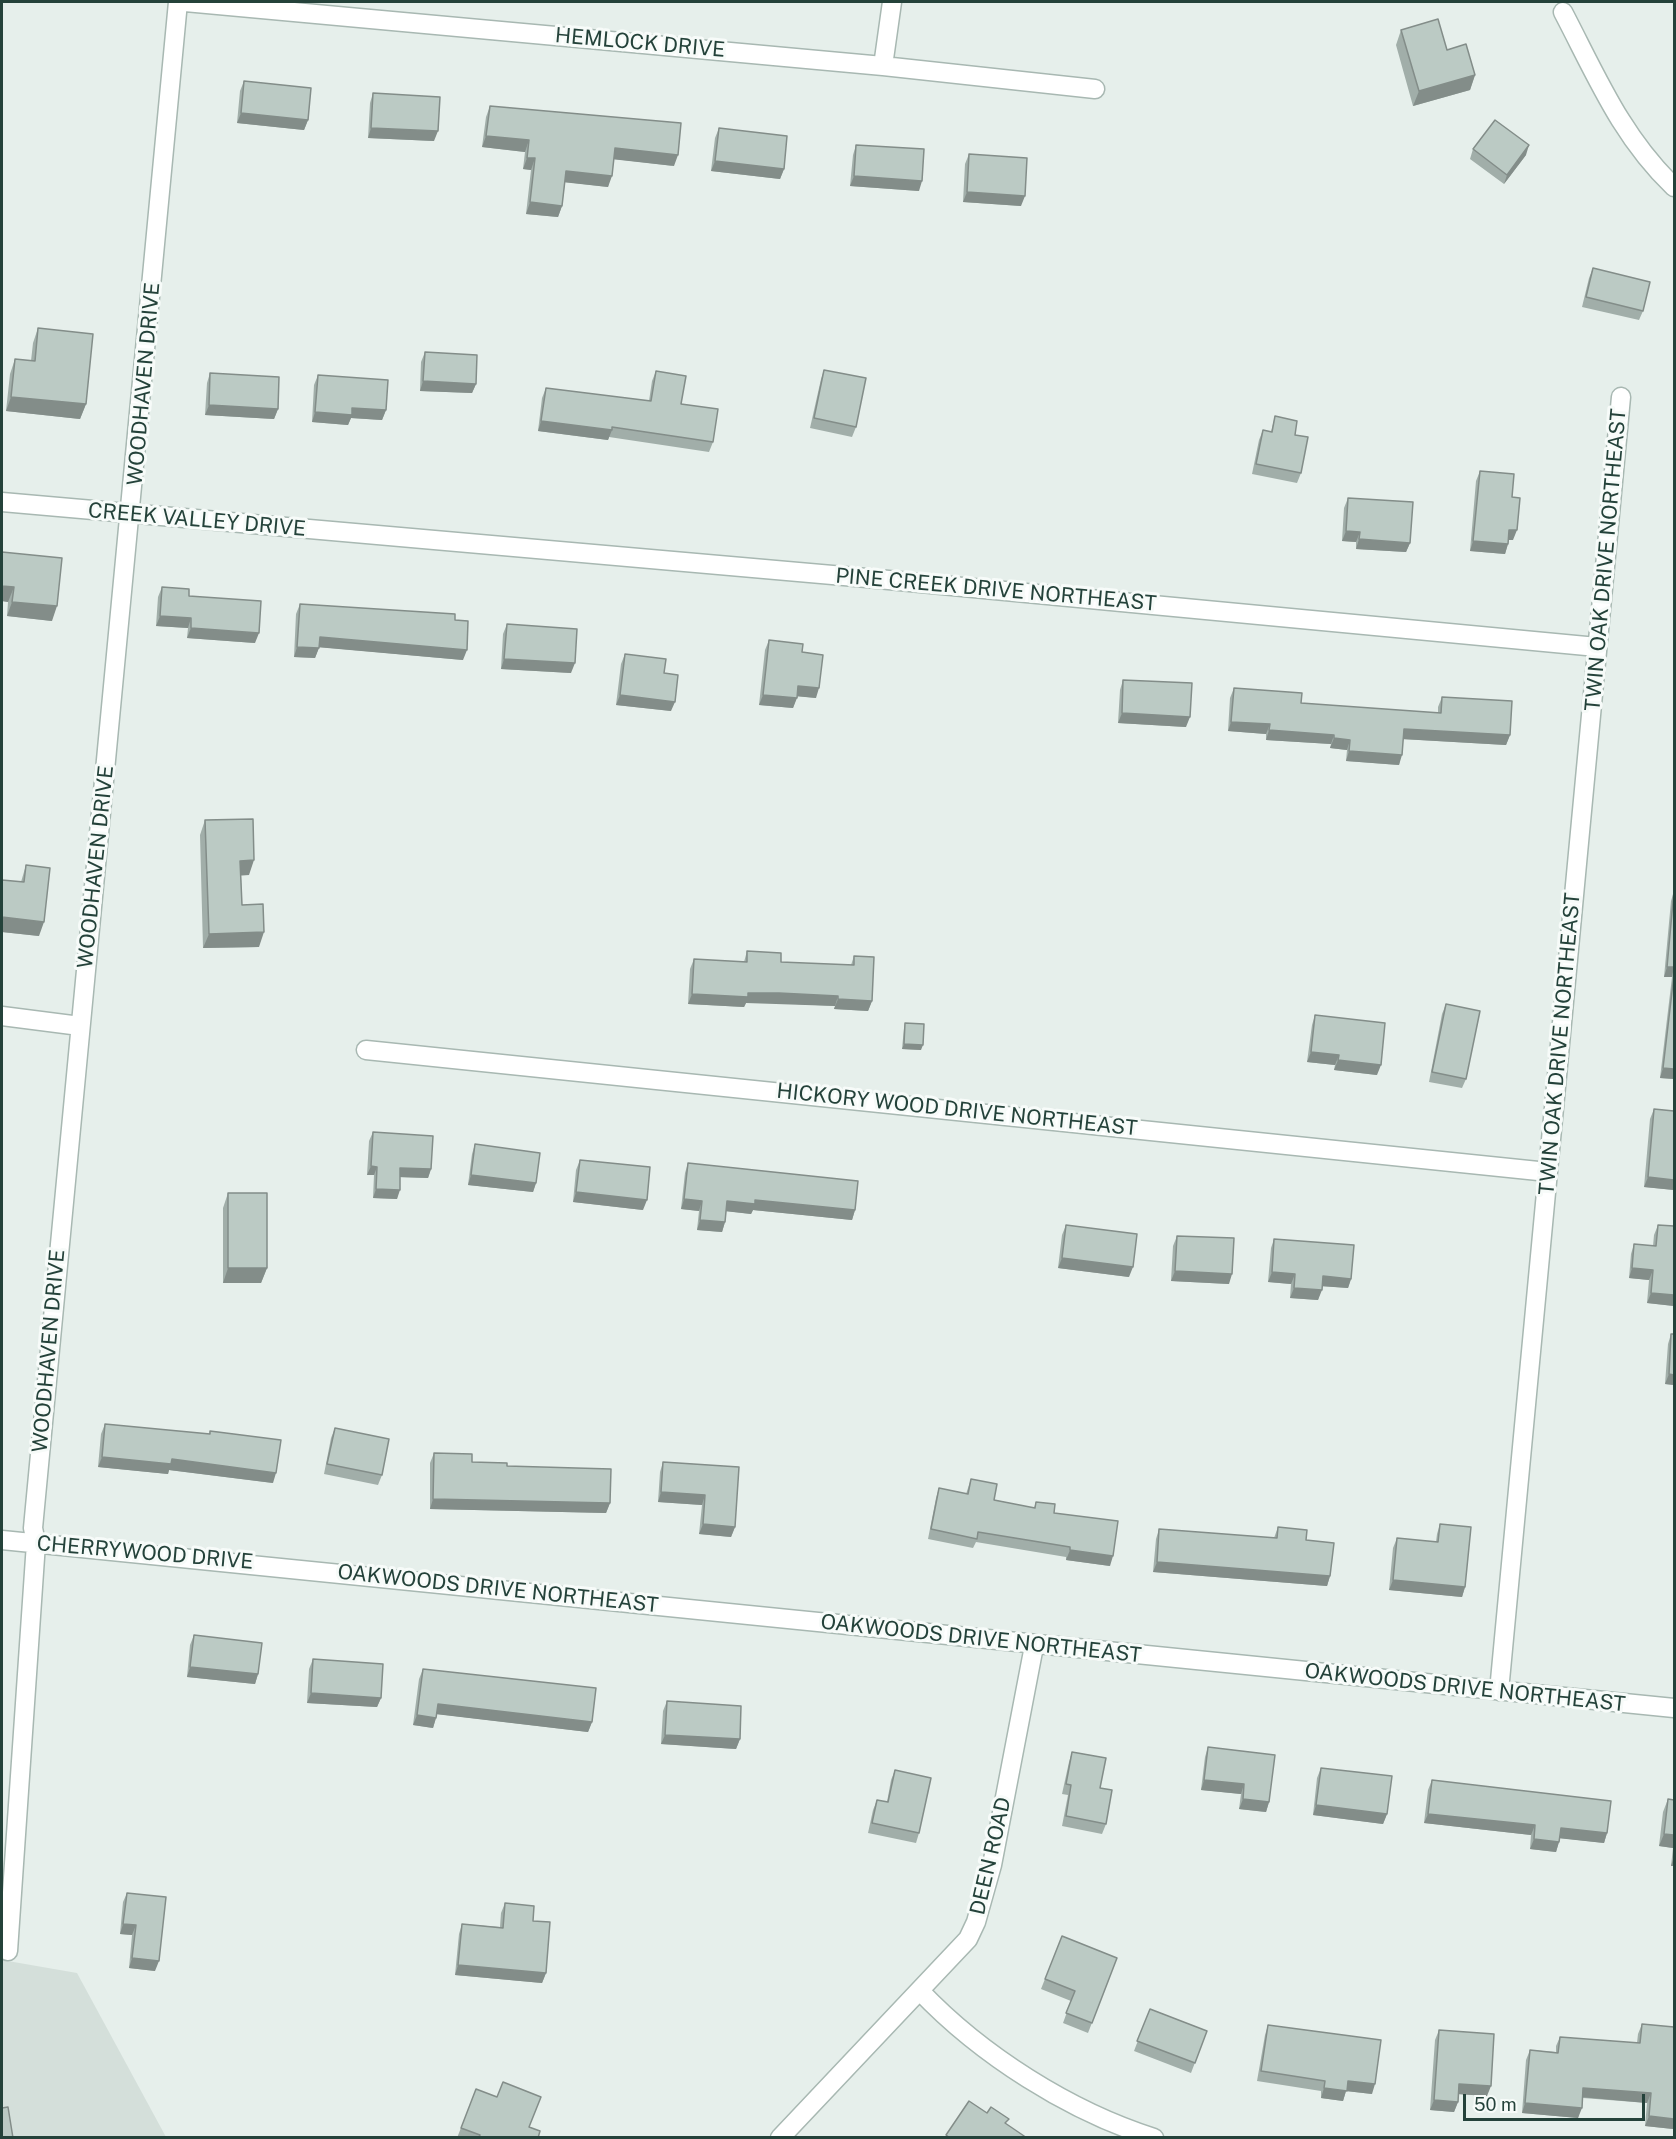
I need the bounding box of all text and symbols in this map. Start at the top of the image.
street label: HEMLOCK DRIVE [554,23,726,63]
street label: WOODHAVEN DRIVE [123,281,165,487]
street label: TWIN OAK DRIVE NORTHEAST [1580,408,1632,712]
street label: CREEK VALLEY DRIVE [87,498,307,542]
street label: PINE CREEK DRIVE NORTHEAST [834,563,1158,617]
street label: WOODHAVEN DRIVE [73,764,119,970]
street label: TWIN OAK DRIVE NORTHEAST [1534,892,1586,1196]
street label: HICKORY WOOD DRIVE NORTHEAST [775,1079,1139,1141]
street label: WOODHAVEN DRIVE [28,1248,70,1454]
street label: CHERRYWOOD DRIVE [36,1531,254,1575]
street label: OAKWOODS DRIVE NORTHEAST [336,1560,660,1618]
street label: OAKWOODS DRIVE NORTHEAST [819,1610,1143,1668]
street label: OAKWOODS DRIVE NORTHEAST [1303,1659,1627,1717]
street label: DEEN ROAD [965,1795,1017,1917]
scale bar [1466,2082,1648,2120]
text: 50 m [1474,2094,1517,2115]

